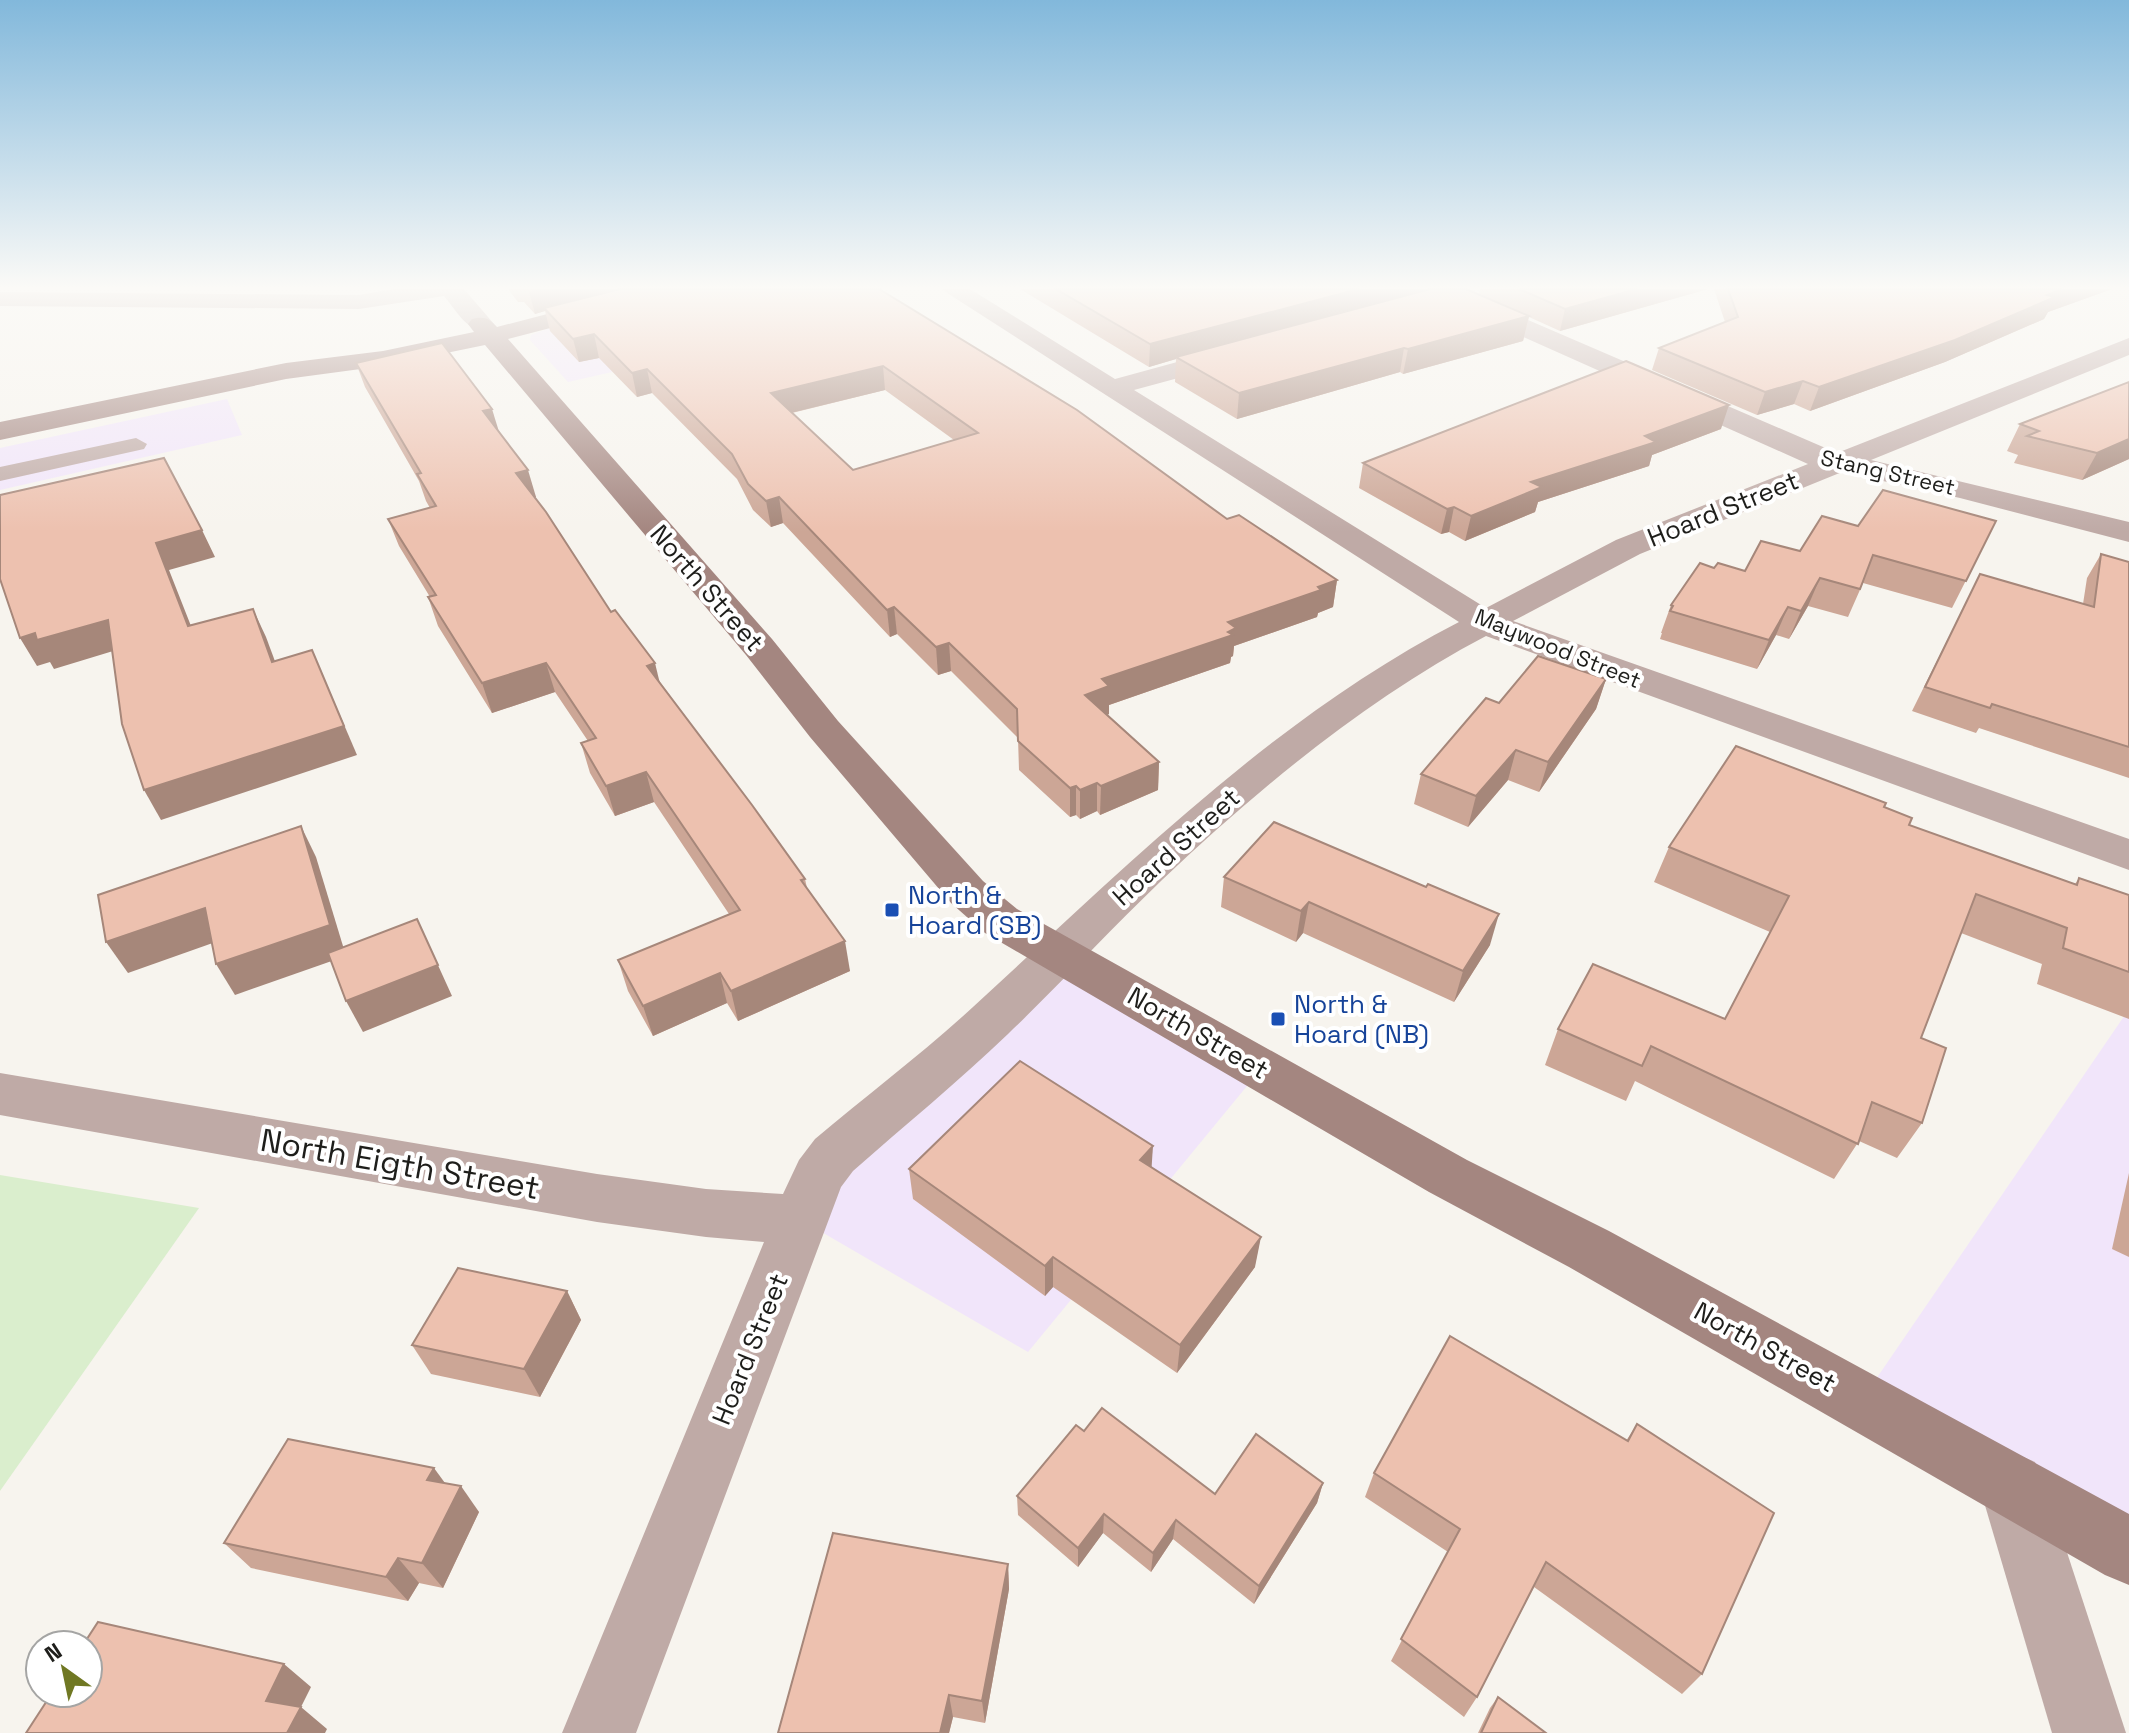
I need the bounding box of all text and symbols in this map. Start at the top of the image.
street label: Stang Street [1818,443,1958,501]
street label: Hoard Street [1642,463,1804,555]
street label: North Street [643,518,771,658]
street label: Maywood Street [1471,602,1645,694]
street label: Hoard Street [1105,781,1247,913]
place label: North & Hoard (SB) [908,878,1041,942]
marker: North & Hoard (SB) [883,901,901,919]
street label: North Street [1121,979,1275,1087]
place label: North & Hoard (NB) [1294,987,1429,1051]
marker: North & Hoard (NB) [1269,1010,1287,1028]
street label: North Eigth Street [257,1120,543,1208]
street label: Hoard Street [704,1268,796,1430]
street label: North Street [1688,1294,1842,1400]
north arrow [24,1629,104,1709]
text: N [39,1636,67,1668]

